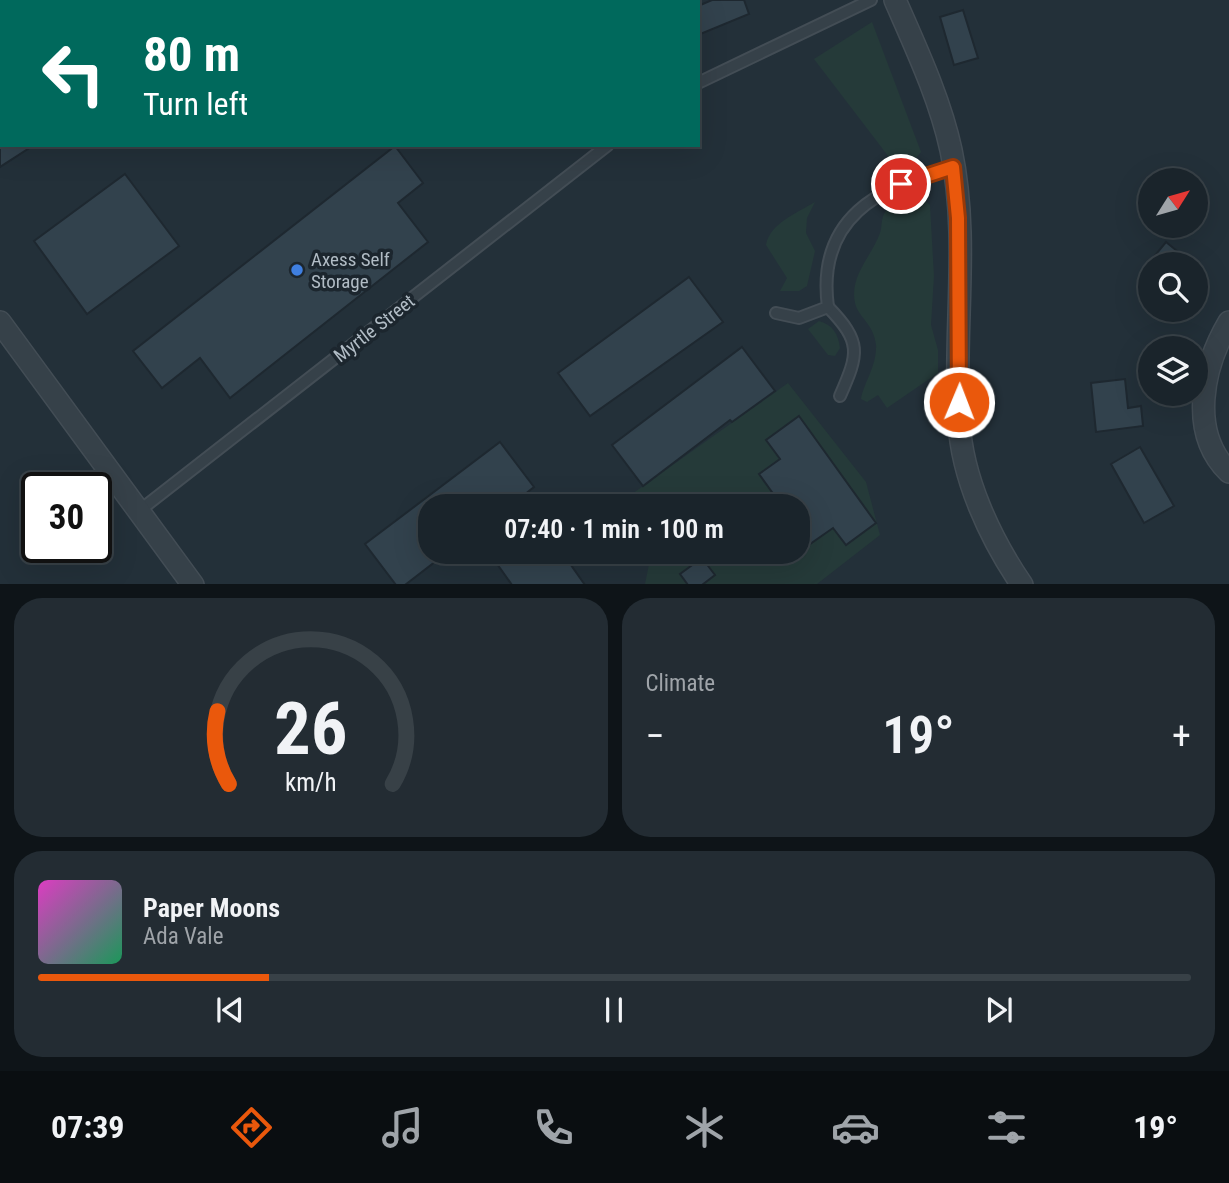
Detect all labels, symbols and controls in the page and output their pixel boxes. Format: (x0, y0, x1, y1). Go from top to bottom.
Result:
text: 80 m (143, 26, 240, 83)
icon: left (28, 28, 119, 119)
text: Turn left (143, 85, 248, 123)
pin (871, 154, 931, 214)
icon: arrive (882, 165, 920, 203)
north arrow (1138, 168, 1208, 238)
map controls (1138, 168, 1208, 406)
place label: Axess Self Storage (311, 248, 390, 293)
button: search (1138, 252, 1208, 322)
marker: Axess Self Storage (289, 262, 305, 278)
street label: Myrtle Street (329, 290, 419, 367)
button: layers (1138, 336, 1208, 406)
position arrow (922, 365, 996, 439)
speed limit sign: 30 (21, 472, 112, 563)
text: 07:40 · 1 min · 100 m (504, 514, 724, 544)
text: Climate (646, 670, 715, 697)
text: 26 (274, 686, 348, 772)
text: 19° (882, 705, 954, 766)
text: − (646, 714, 665, 758)
text: + (1172, 714, 1191, 758)
text: km/h (285, 767, 336, 796)
text: Paper Moons (143, 893, 280, 923)
text: Ada Vale (143, 923, 223, 950)
icon: previous (211, 991, 249, 1029)
icon: pause (595, 991, 633, 1029)
icon: next (980, 991, 1018, 1029)
icon: directions (227, 1103, 276, 1152)
icon: music (378, 1103, 427, 1152)
icon: phone (529, 1103, 578, 1152)
icon: climate (680, 1103, 729, 1152)
icon: car (831, 1103, 880, 1152)
icon: filters (982, 1103, 1031, 1152)
text: 07:39 (51, 1108, 124, 1146)
text: 19° (1133, 1108, 1178, 1146)

